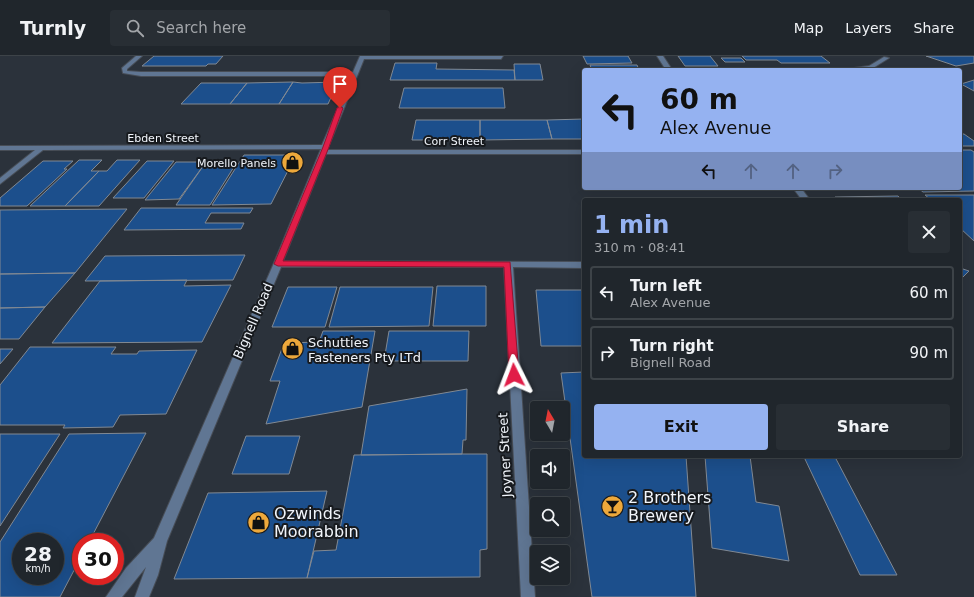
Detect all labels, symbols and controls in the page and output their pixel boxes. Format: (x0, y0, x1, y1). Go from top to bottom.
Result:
search box (110, 10, 390, 46)
text: Turnly (20, 17, 86, 39)
icon: search (124, 17, 146, 39)
text: Search here (156, 19, 246, 37)
text: Map (794, 20, 823, 36)
text: Layers (845, 20, 892, 36)
text: Share (914, 20, 954, 36)
pin (323, 67, 357, 108)
icon: arrive (329, 73, 351, 95)
text: 60 m (660, 83, 738, 116)
icon: left (594, 84, 646, 136)
text: Alex Avenue (660, 117, 771, 138)
street label: Ebden Street (127, 132, 199, 145)
street label: Corr Street (424, 135, 485, 148)
shop icon: Morello Panels (279, 150, 305, 176)
place label: Morello Panels (197, 157, 276, 170)
icon: left (698, 160, 720, 182)
icon: ahead (740, 160, 762, 182)
icon: ahead (782, 160, 804, 182)
icon: right (824, 160, 846, 182)
text: 1 min (594, 211, 669, 239)
button: close (908, 211, 950, 253)
text: 310 m · 08:41 (594, 240, 685, 255)
text: Turn left (630, 277, 702, 295)
street label: Bignell Road (230, 281, 276, 361)
icon: left (596, 282, 618, 304)
text: 60 m (910, 284, 948, 302)
text: Alex Avenue (630, 295, 710, 310)
place label: Schutties Fasteners Pty LTd (308, 335, 421, 365)
shop icon: Schutties Fasteners Pty LTd (279, 336, 305, 362)
text: Turn right (630, 337, 714, 355)
icon: right (596, 342, 618, 364)
text: 90 m (910, 344, 948, 362)
position arrow (493, 354, 535, 396)
text: Bignell Road (630, 355, 711, 370)
north arrow (530, 401, 570, 441)
map controls (530, 401, 570, 585)
button: Exit (594, 404, 768, 450)
button: Share (776, 404, 950, 450)
street label: Joyner Street (495, 412, 515, 499)
button: sound (530, 449, 570, 489)
place label: 2 Brothers Brewery (628, 488, 711, 525)
bar icon: 2 Brothers Brewery (600, 493, 626, 519)
button: search (530, 497, 570, 537)
place label: Ozwinds Moorabbin (274, 504, 359, 541)
shop icon: Ozwinds Moorabbin (246, 509, 272, 535)
speed limit sign: 30 (72, 533, 124, 585)
text: 28 (24, 542, 52, 566)
button: layers (530, 545, 570, 585)
text: km/h (25, 563, 51, 574)

